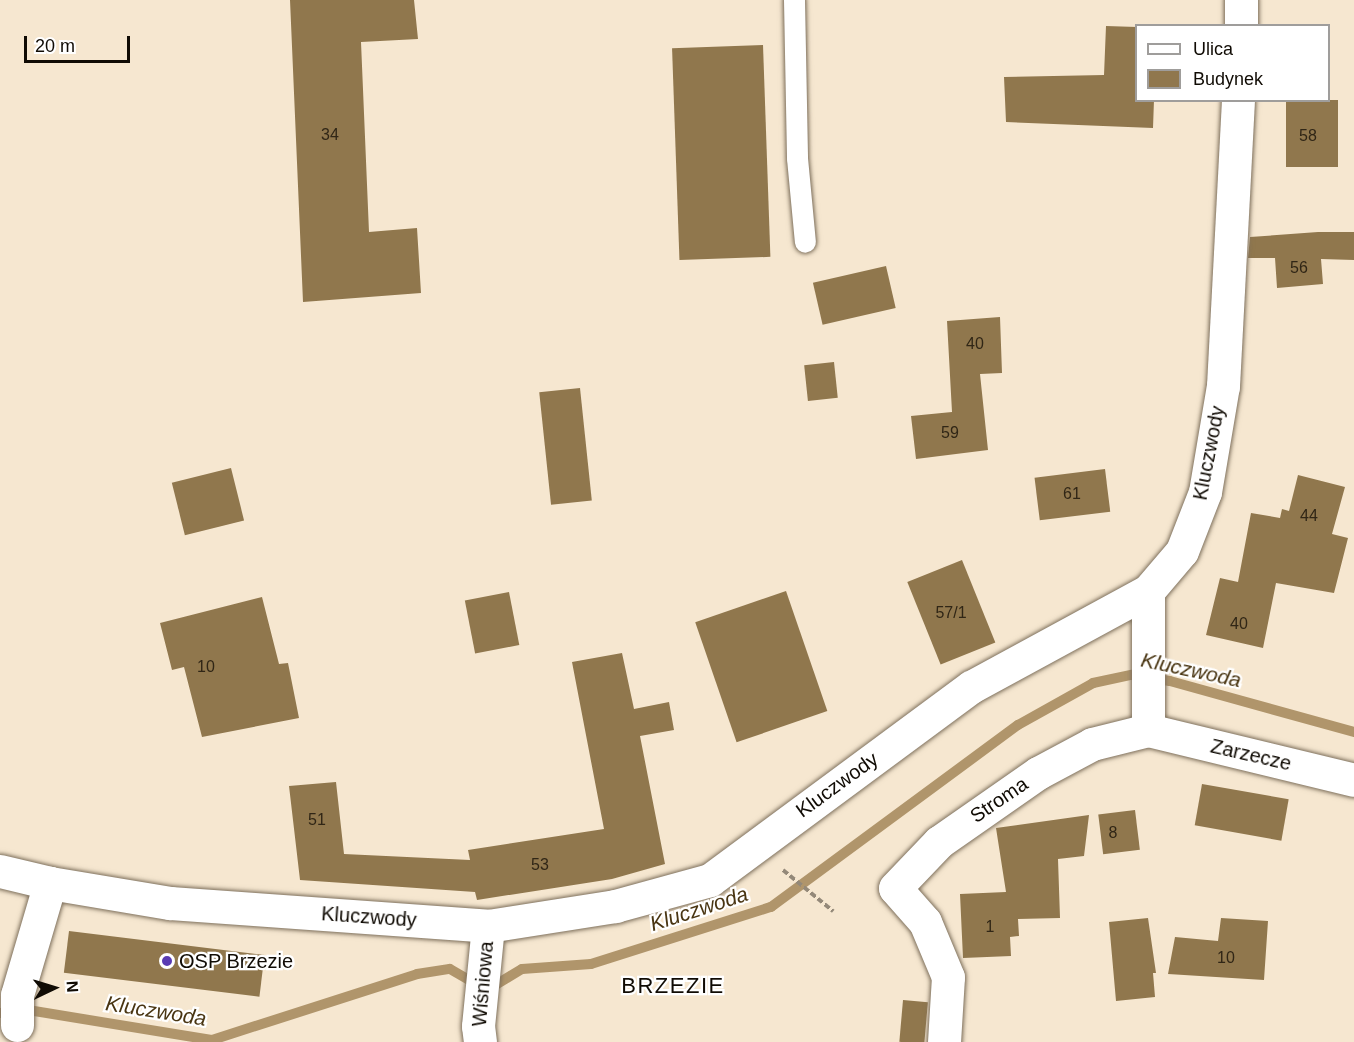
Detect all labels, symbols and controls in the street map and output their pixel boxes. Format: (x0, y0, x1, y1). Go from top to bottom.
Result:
scale bar (27, 24, 134, 62)
legend (1135, 24, 1330, 102)
text: 20 m (35, 36, 75, 56)
text: Ulica (1193, 39, 1233, 59)
text: Budynek (1193, 69, 1263, 89)
house number: 34 (321, 125, 339, 145)
house number: 58 (1299, 126, 1317, 146)
house number: 56 (1290, 258, 1308, 278)
house number: 40 (966, 334, 984, 354)
street label: Kluczwody (1188, 404, 1230, 502)
house number: 59 (941, 423, 959, 443)
house number: 61 (1063, 484, 1081, 504)
house number: 44 (1300, 506, 1318, 526)
house number: 57/1 (935, 603, 967, 623)
house number: 40 (1230, 614, 1248, 634)
water label: Kluczwoda (1139, 647, 1243, 693)
house number: 10 (197, 657, 215, 677)
street label: Zarzecze (1208, 734, 1294, 776)
street label: Kluczwody (791, 747, 883, 823)
street label: Stroma (966, 772, 1032, 828)
house number: 51 (308, 810, 326, 830)
house number: 8 (1109, 823, 1117, 843)
house number: 53 (531, 855, 549, 875)
water label: Kluczwoda (647, 881, 751, 937)
street label: Kluczwody (320, 902, 418, 932)
house number: 1 (986, 917, 994, 937)
street label: Wiśniowa (467, 940, 499, 1028)
house number: 10 (1217, 948, 1235, 968)
place label: OSP Brzezie (179, 949, 293, 973)
marker: OSP Brzezie (160, 954, 174, 968)
north arrow (24, 958, 84, 1018)
district label: BRZEZIE (621, 973, 725, 999)
text: N (64, 980, 81, 993)
water label: Kluczwoda (104, 991, 208, 1031)

